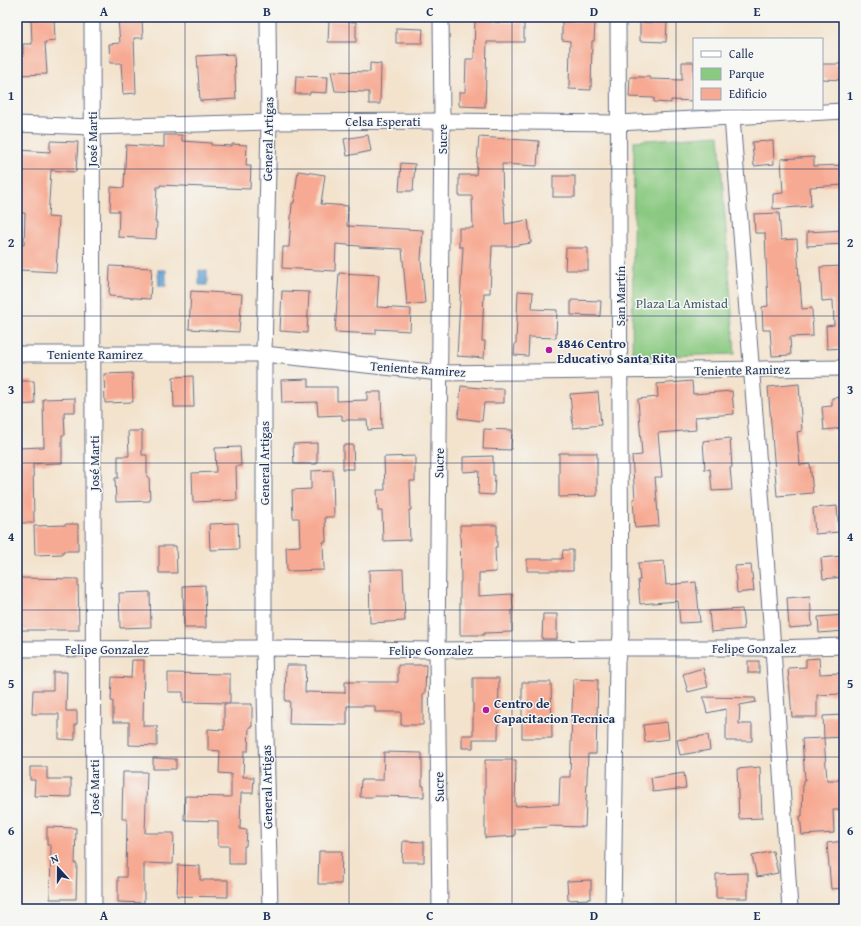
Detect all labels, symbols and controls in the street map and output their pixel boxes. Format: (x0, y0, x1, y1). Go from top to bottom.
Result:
text: A (100, 2, 109, 21)
text: B (263, 2, 271, 21)
text: C (426, 2, 434, 21)
text: D (590, 2, 598, 21)
text: E (754, 2, 761, 21)
legend (693, 38, 823, 110)
text: Calle (729, 45, 754, 62)
text: Parque (729, 65, 765, 82)
text: Edificio (729, 85, 767, 102)
text: 1 (8, 86, 14, 105)
text: 1 (847, 86, 853, 105)
street label: General Artigas (258, 97, 278, 181)
street label: José Marti (83, 111, 102, 169)
street label: Celsa Esperati (345, 112, 421, 131)
street label: Sucre (433, 124, 452, 154)
text: 2 (8, 233, 15, 252)
text: 2 (847, 233, 854, 252)
street label: San Martín (611, 265, 630, 326)
park label: Plaza La Amistad (636, 294, 728, 313)
place label: 4846 Centro Educativo Santa Rita (557, 334, 676, 368)
street label: Teniente Ramirez (47, 345, 143, 364)
marker: 4846 Centro Educativo Santa Rita (544, 345, 554, 355)
street label: Teniente Ramirez (370, 356, 467, 382)
street label: Teniente Ramirez (694, 360, 790, 380)
text: 3 (8, 380, 14, 399)
text: 3 (847, 380, 853, 399)
street label: General Artigas (255, 421, 274, 505)
street label: José Marti (85, 435, 104, 493)
street label: Sucre (429, 448, 449, 478)
text: 4 (8, 527, 15, 546)
text: 4 (847, 527, 854, 546)
street label: Felipe Gonzalez (712, 639, 796, 658)
street label: Felipe Gonzalez (65, 640, 149, 659)
street label: Felipe Gonzalez (389, 641, 473, 660)
text: 5 (8, 674, 15, 693)
text: 5 (847, 674, 854, 693)
place label: Centro de Capacitacion Tecnica (494, 694, 615, 728)
marker: Centro de Capacitacion Tecnica (481, 705, 491, 715)
street label: General Artigas (257, 745, 277, 829)
street label: José Marti (85, 759, 104, 817)
street label: Sucre (429, 772, 449, 802)
text: 6 (8, 821, 15, 840)
text: 6 (847, 821, 854, 840)
north arrow (38, 848, 78, 888)
text: N (48, 850, 61, 867)
text: A (100, 906, 109, 925)
text: B (263, 906, 271, 925)
text: C (426, 906, 434, 925)
text: D (590, 906, 598, 925)
text: E (754, 906, 761, 925)

